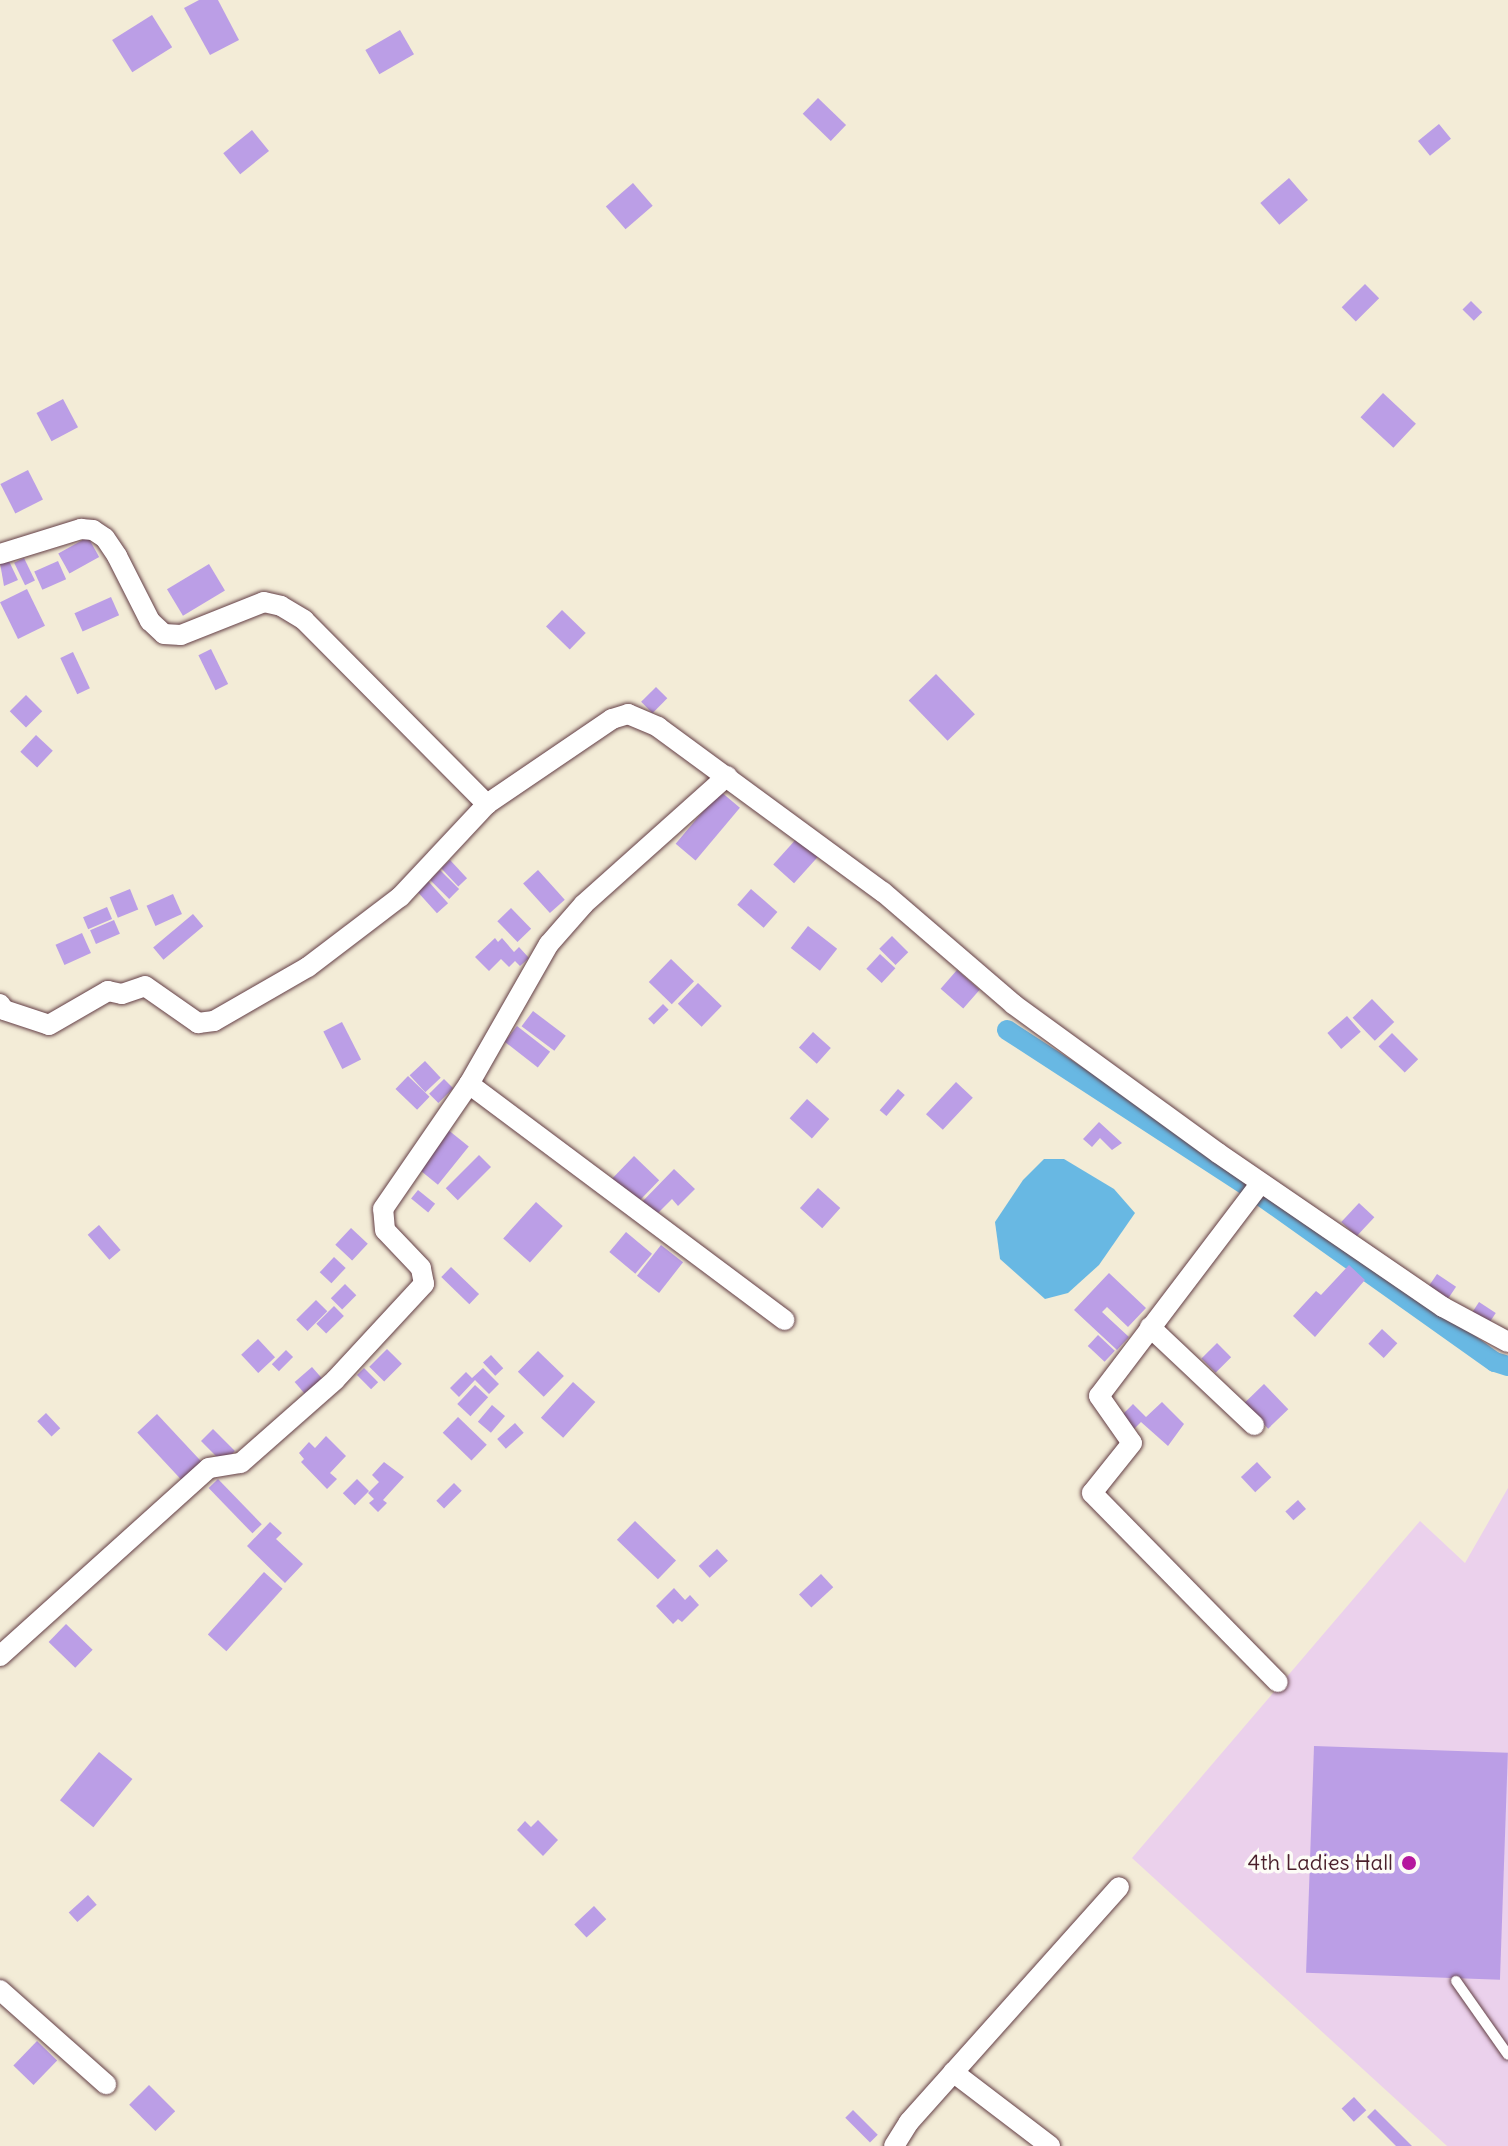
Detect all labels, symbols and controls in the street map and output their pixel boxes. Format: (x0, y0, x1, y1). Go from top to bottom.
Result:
place label: 4th Ladies Hall (1247, 1850, 1393, 1876)
marker: 4th Ladies Hall (1400, 1854, 1418, 1872)

